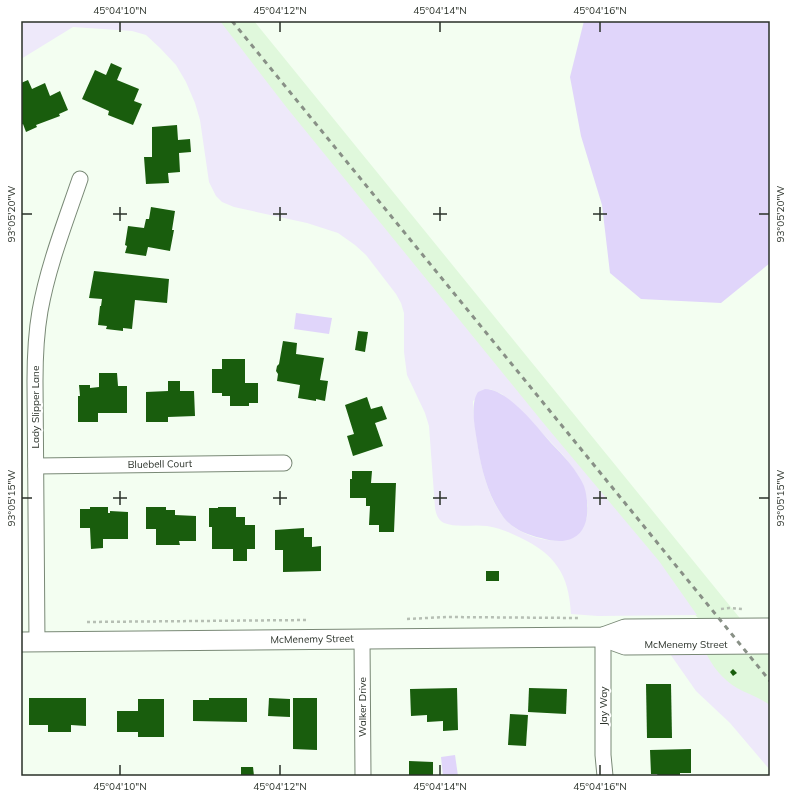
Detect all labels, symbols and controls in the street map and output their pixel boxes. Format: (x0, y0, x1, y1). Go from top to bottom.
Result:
text: 45°04'10"N (93, 4, 147, 17)
text: 45°04'12"N (253, 4, 307, 17)
text: 45°04'14"N (413, 4, 467, 17)
text: 45°04'16"N (573, 4, 627, 17)
text: 93°05'20"W (5, 186, 18, 242)
text: 93°05'20"W (774, 186, 787, 242)
street label: Lady Slipper Lane (29, 366, 42, 448)
street label: Bluebell Court (128, 457, 193, 471)
text: 93°05'15"W (5, 470, 18, 526)
text: 93°05'15"W (774, 470, 787, 526)
street label: McMenemy Street (270, 632, 354, 646)
street label: McMenemy Street (644, 638, 728, 651)
street label: Walker Drive (356, 677, 369, 737)
street label: Jay Way (597, 686, 610, 725)
text: 45°04'10"N (93, 780, 147, 793)
text: 45°04'12"N (253, 780, 307, 793)
text: 45°04'14"N (413, 780, 467, 793)
text: 45°04'16"N (573, 780, 627, 793)

